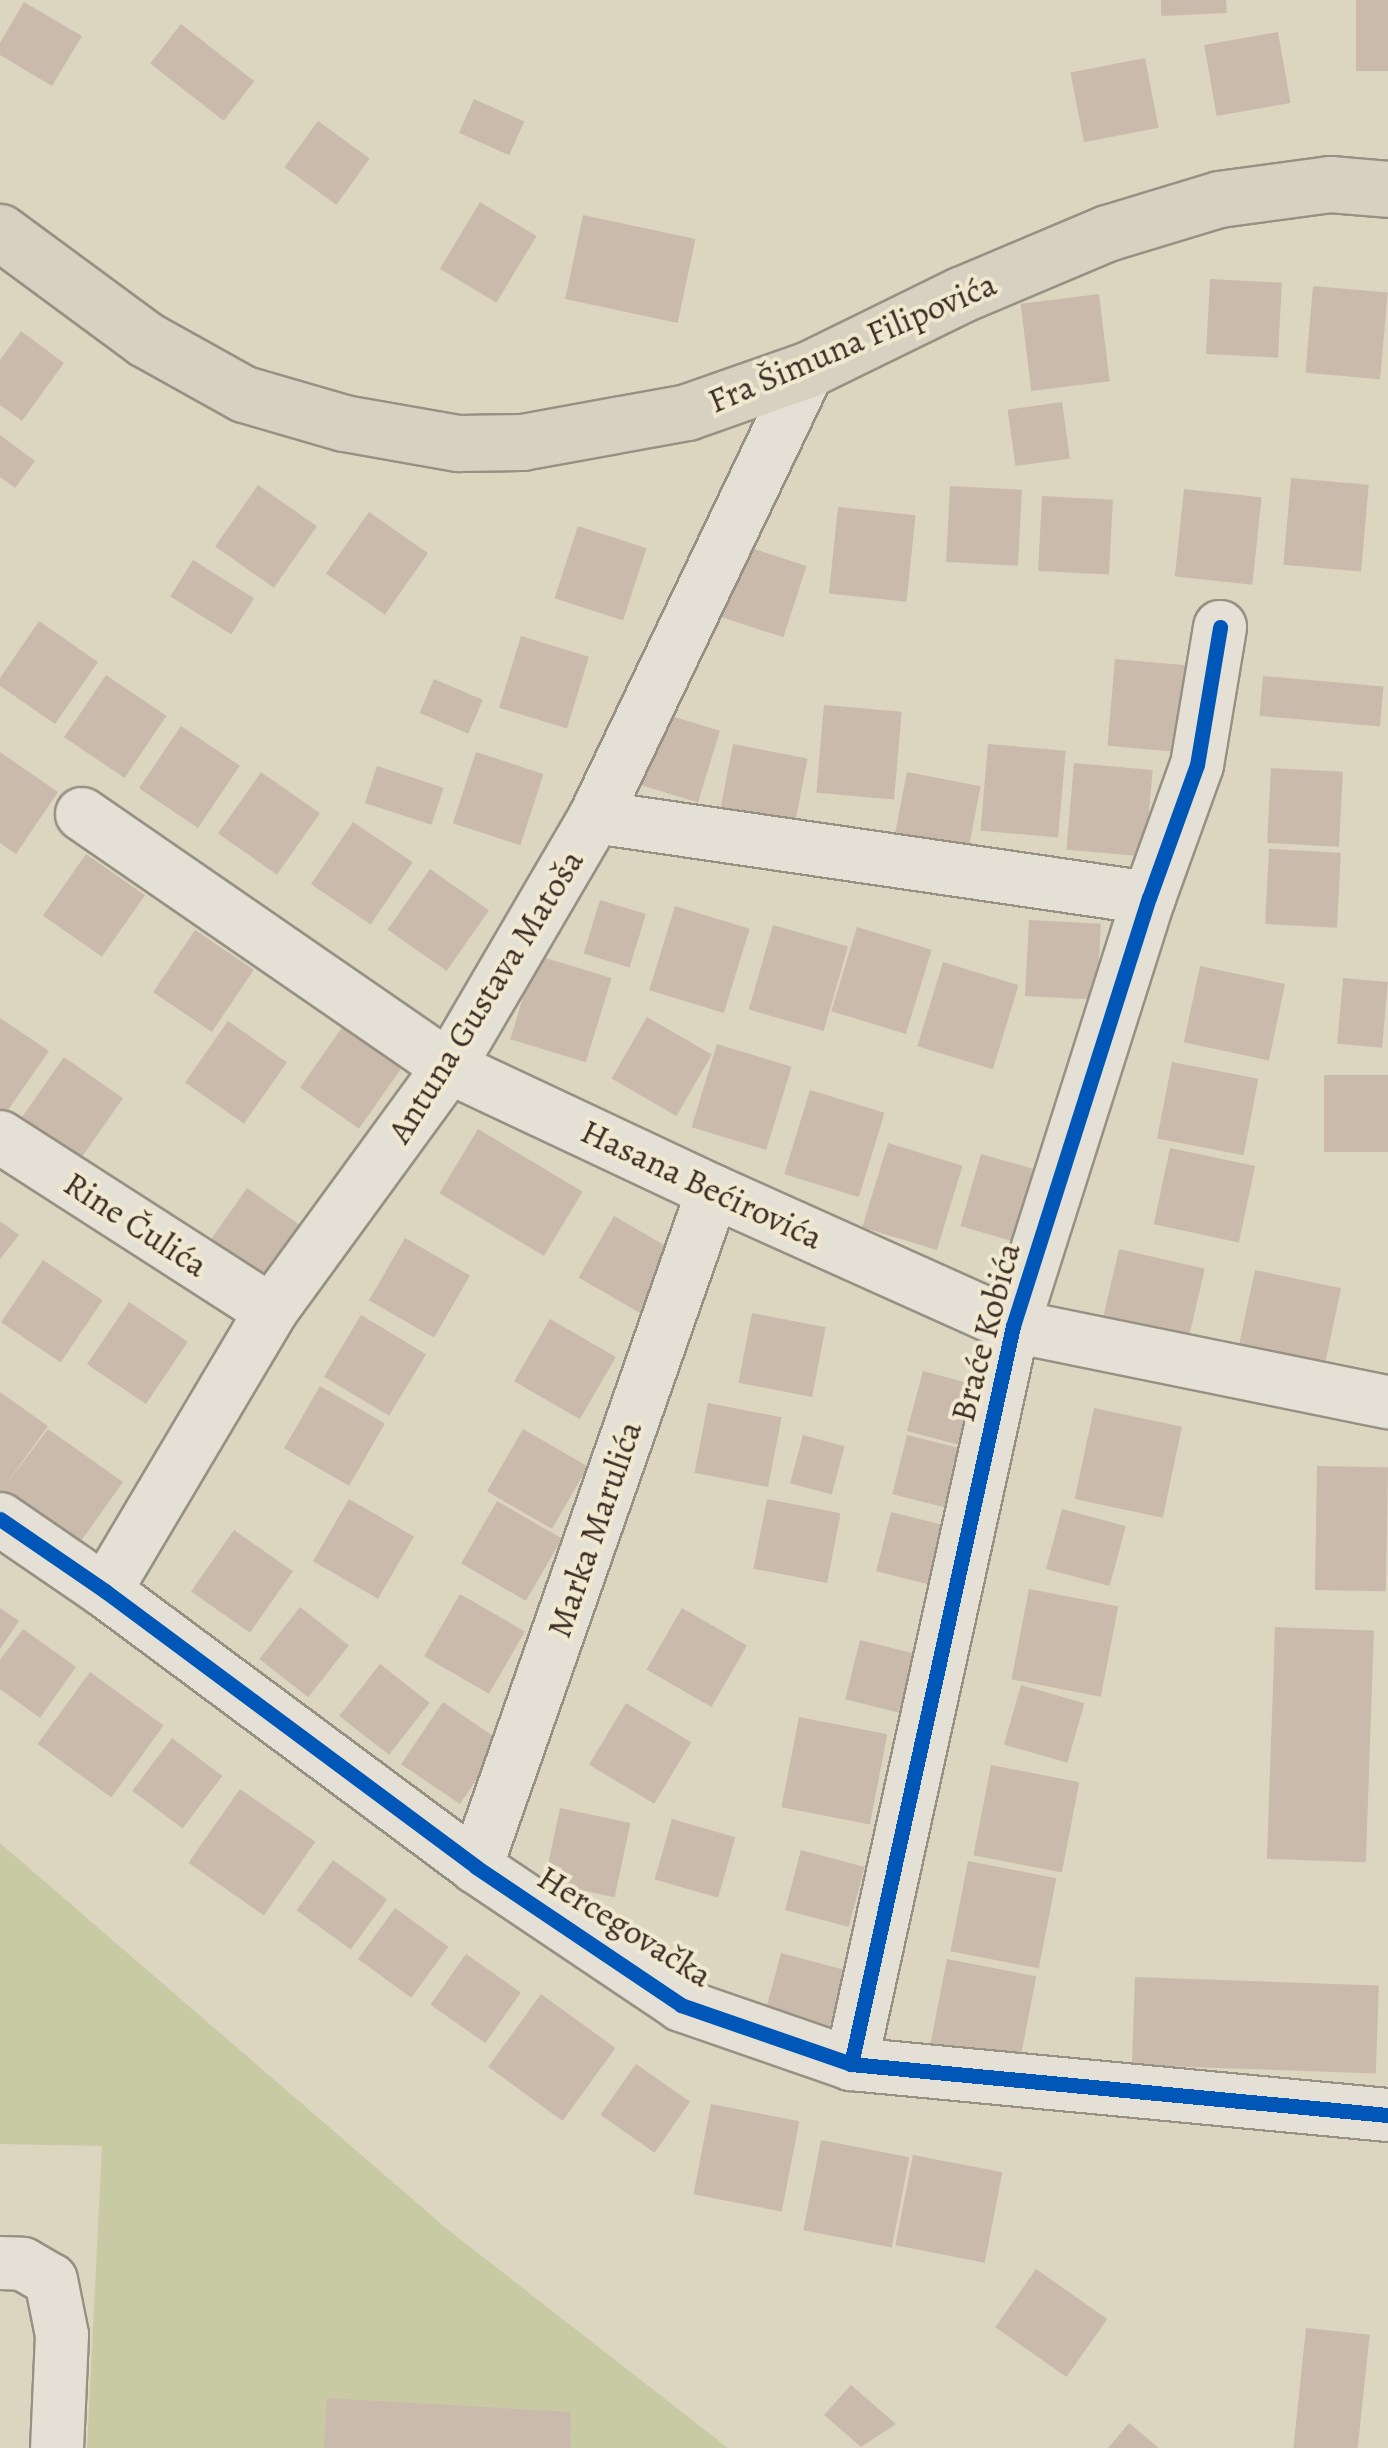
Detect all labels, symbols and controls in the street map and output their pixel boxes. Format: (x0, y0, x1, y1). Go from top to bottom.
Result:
street label: Fra Šimuna Filipovića (702, 262, 1002, 422)
street label: Antuna Gustava Matoša (378, 842, 592, 1150)
street label: Hasana Bećirovića (574, 1110, 830, 1258)
street label: Rine Čulića (56, 1162, 216, 1286)
street label: Braće Kobića (941, 1238, 1029, 1426)
street label: Marka Marulića (537, 1415, 651, 1643)
street label: Hercegovačka (530, 1856, 720, 1996)

